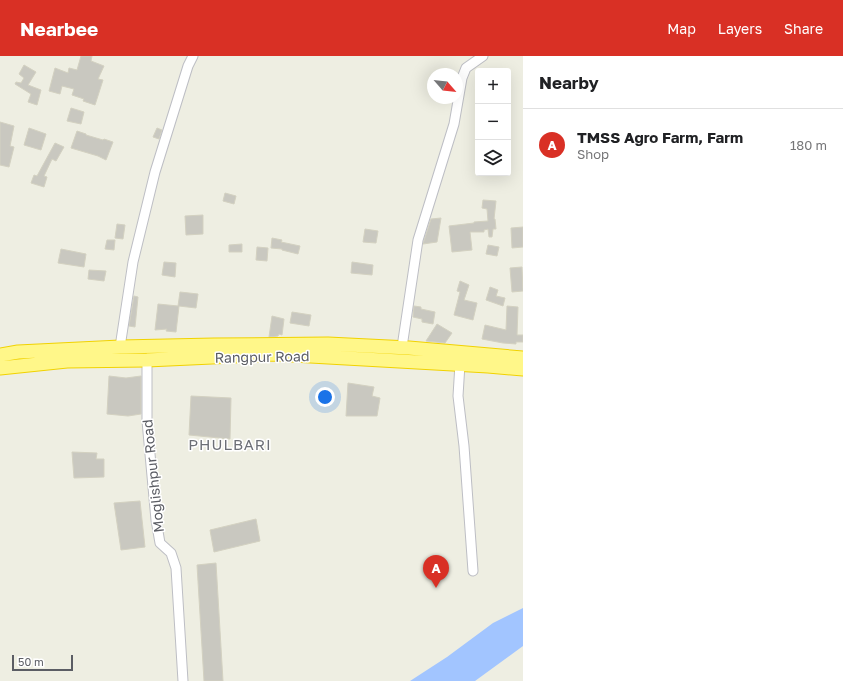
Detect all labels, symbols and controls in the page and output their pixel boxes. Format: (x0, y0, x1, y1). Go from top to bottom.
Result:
text: Nearbee (20, 17, 98, 40)
text: Map (667, 20, 696, 37)
text: Layers (718, 20, 762, 37)
text: Share (784, 20, 823, 37)
north arrow (427, 68, 463, 104)
map controls (475, 68, 511, 176)
button: + (475, 68, 511, 104)
text: Nearby (539, 72, 599, 93)
button: − (475, 104, 511, 140)
text: TMSS Agro Farm, Farm (577, 128, 743, 146)
text: A (547, 137, 557, 153)
text: 180 m (790, 137, 827, 153)
button: layers (475, 140, 511, 176)
text: Shop (577, 146, 609, 162)
street label: Rangpur Road (214, 347, 310, 366)
your location (315, 387, 335, 407)
street label: Moglishpur Road (138, 419, 167, 533)
district label: PHULBARI (188, 435, 272, 453)
pin: A (423, 555, 449, 588)
scale bar (12, 653, 73, 672)
text: 50 m (18, 655, 44, 668)

